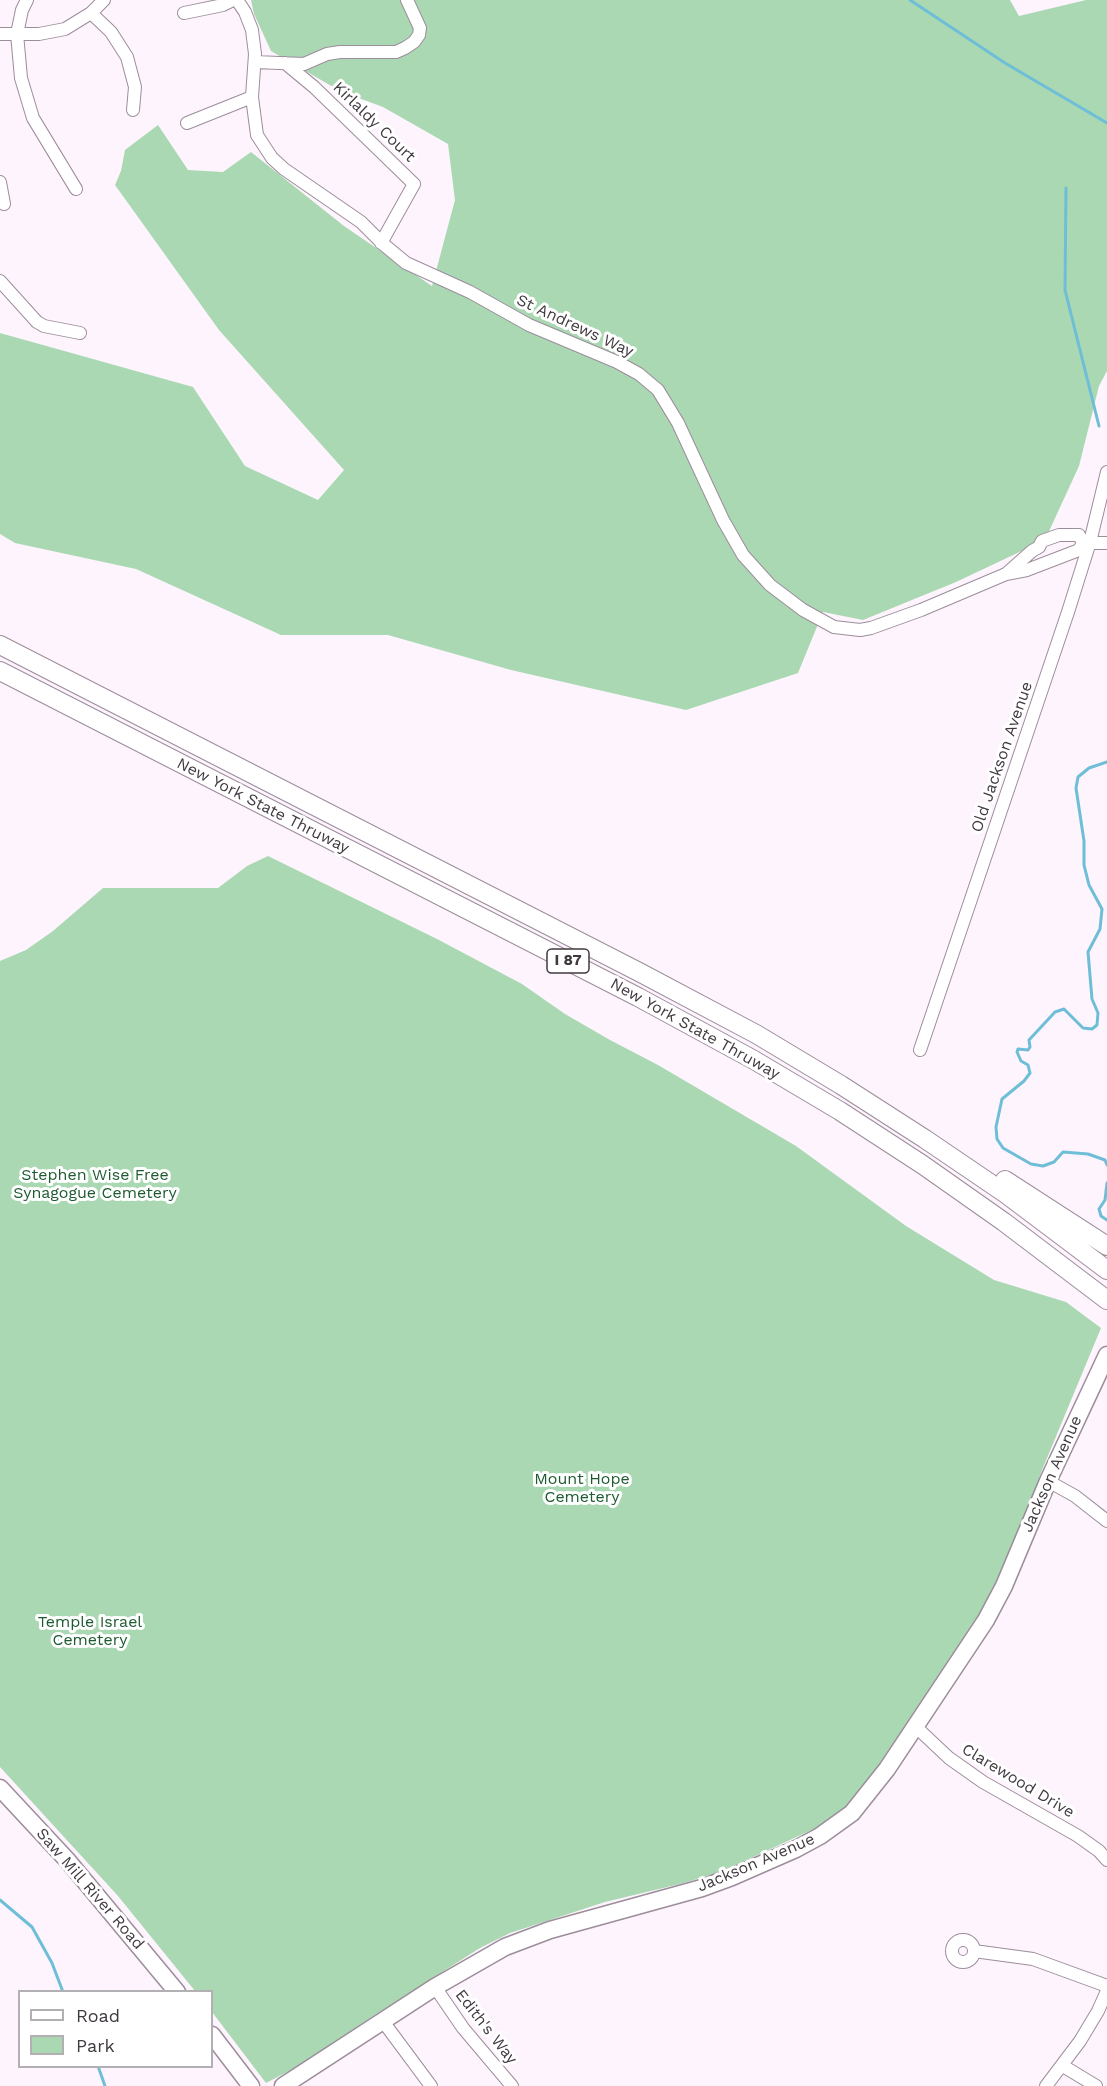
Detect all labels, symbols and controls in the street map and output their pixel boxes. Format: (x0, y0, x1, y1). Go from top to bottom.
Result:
street label: Kirlaldy Court (329, 78, 419, 166)
street label: St Andrews Way (513, 290, 637, 362)
street label: Old Jackson Avenue (967, 679, 1037, 835)
street label: New York State Thruway (174, 754, 352, 858)
road number: I 87 (547, 949, 589, 973)
street label: New York State Thruway (607, 974, 783, 1084)
park label: Stephen Wise Free Synagogue Cemetery (13, 1165, 177, 1203)
street label: Jackson Avenue (1018, 1413, 1086, 1535)
park label: Mount Hope Cemetery (534, 1469, 630, 1507)
park label: Temple Israel Cemetery (38, 1612, 142, 1650)
street label: Clarewood Drive (958, 1740, 1078, 1822)
street label: Saw Mill River Road (32, 1824, 148, 1954)
street label: Jackson Avenue (694, 1830, 818, 1896)
street label: Edith's Way (451, 1986, 521, 2068)
legend (18, 1990, 213, 2068)
text: Road (76, 2005, 120, 2026)
text: Park (76, 2035, 115, 2056)

